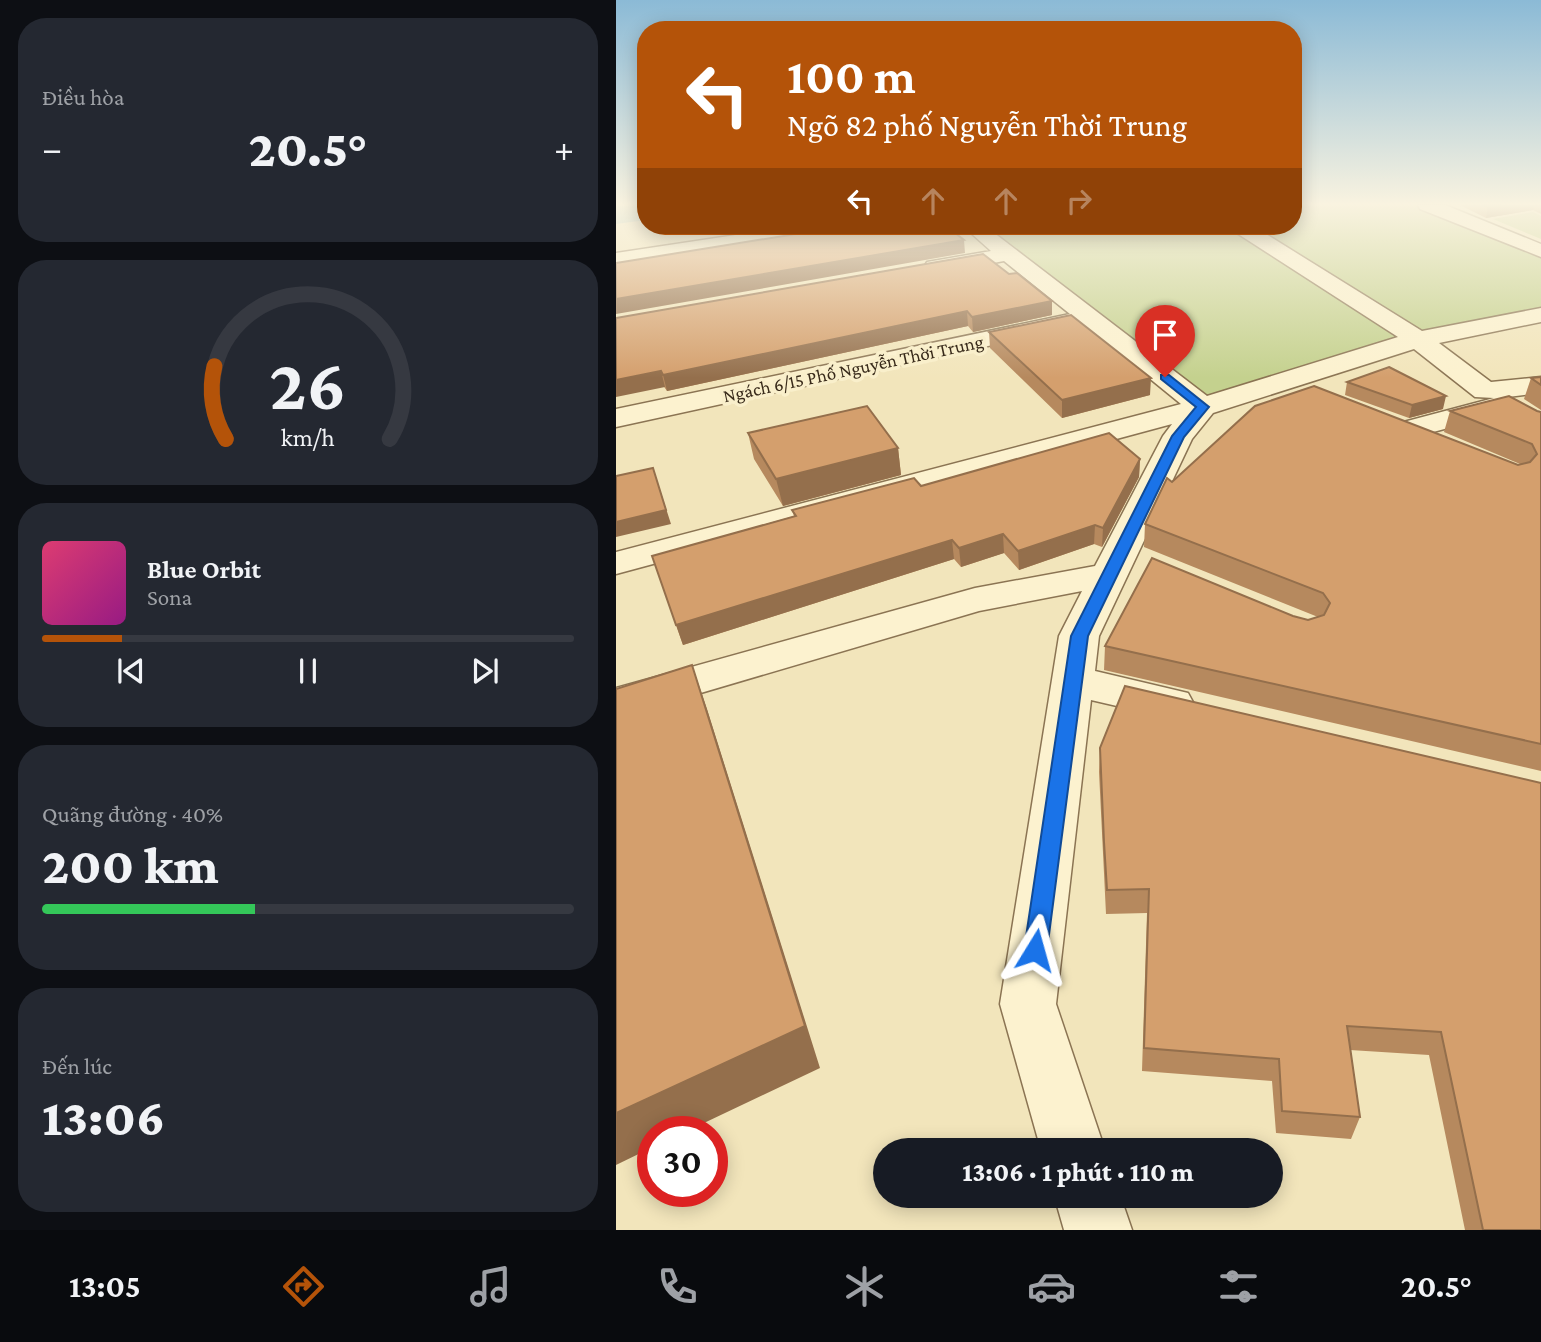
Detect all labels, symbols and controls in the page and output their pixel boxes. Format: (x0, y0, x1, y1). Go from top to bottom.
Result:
icon: left (672, 49, 763, 140)
text: 100 m (787, 49, 916, 104)
text: Điều hòa (42, 84, 124, 110)
text: Ngõ 82 phố Nguyễn Thời Trung (787, 107, 1187, 143)
text: 20.5° (248, 119, 368, 177)
text: − (42, 127, 62, 169)
text: + (554, 127, 574, 169)
icon: left (841, 182, 879, 220)
icon: ahead (914, 182, 952, 220)
icon: ahead (987, 182, 1025, 220)
icon: right (1060, 182, 1098, 220)
pin (1135, 305, 1195, 377)
icon: arrive (1146, 316, 1184, 354)
street label: Ngách 6/15 Phố Nguyễn Thời Trung (721, 331, 985, 406)
text: 26 (270, 344, 346, 425)
text: km/h (281, 423, 335, 450)
text: Blue Orbit (147, 555, 261, 584)
text: Sona (147, 584, 192, 610)
icon: previous (112, 652, 150, 690)
icon: pause (289, 652, 327, 690)
icon: next (466, 652, 504, 690)
text: Quãng đường · 40% (42, 801, 223, 827)
text: 200 km (42, 836, 219, 894)
position arrow (998, 913, 1072, 987)
text: Đến lúc (42, 1053, 112, 1079)
text: 13:06 (42, 1088, 165, 1146)
speed limit sign: 30 (637, 1116, 728, 1207)
text: 13:06 · 1 phút · 110 m (962, 1158, 1194, 1187)
icon: directions (279, 1262, 328, 1311)
icon: music (466, 1262, 515, 1311)
icon: phone (653, 1262, 702, 1311)
icon: climate (840, 1262, 889, 1311)
icon: car (1027, 1262, 1076, 1311)
icon: filters (1214, 1262, 1263, 1311)
text: 13:05 (69, 1268, 141, 1304)
text: 20.5° (1401, 1268, 1472, 1304)

